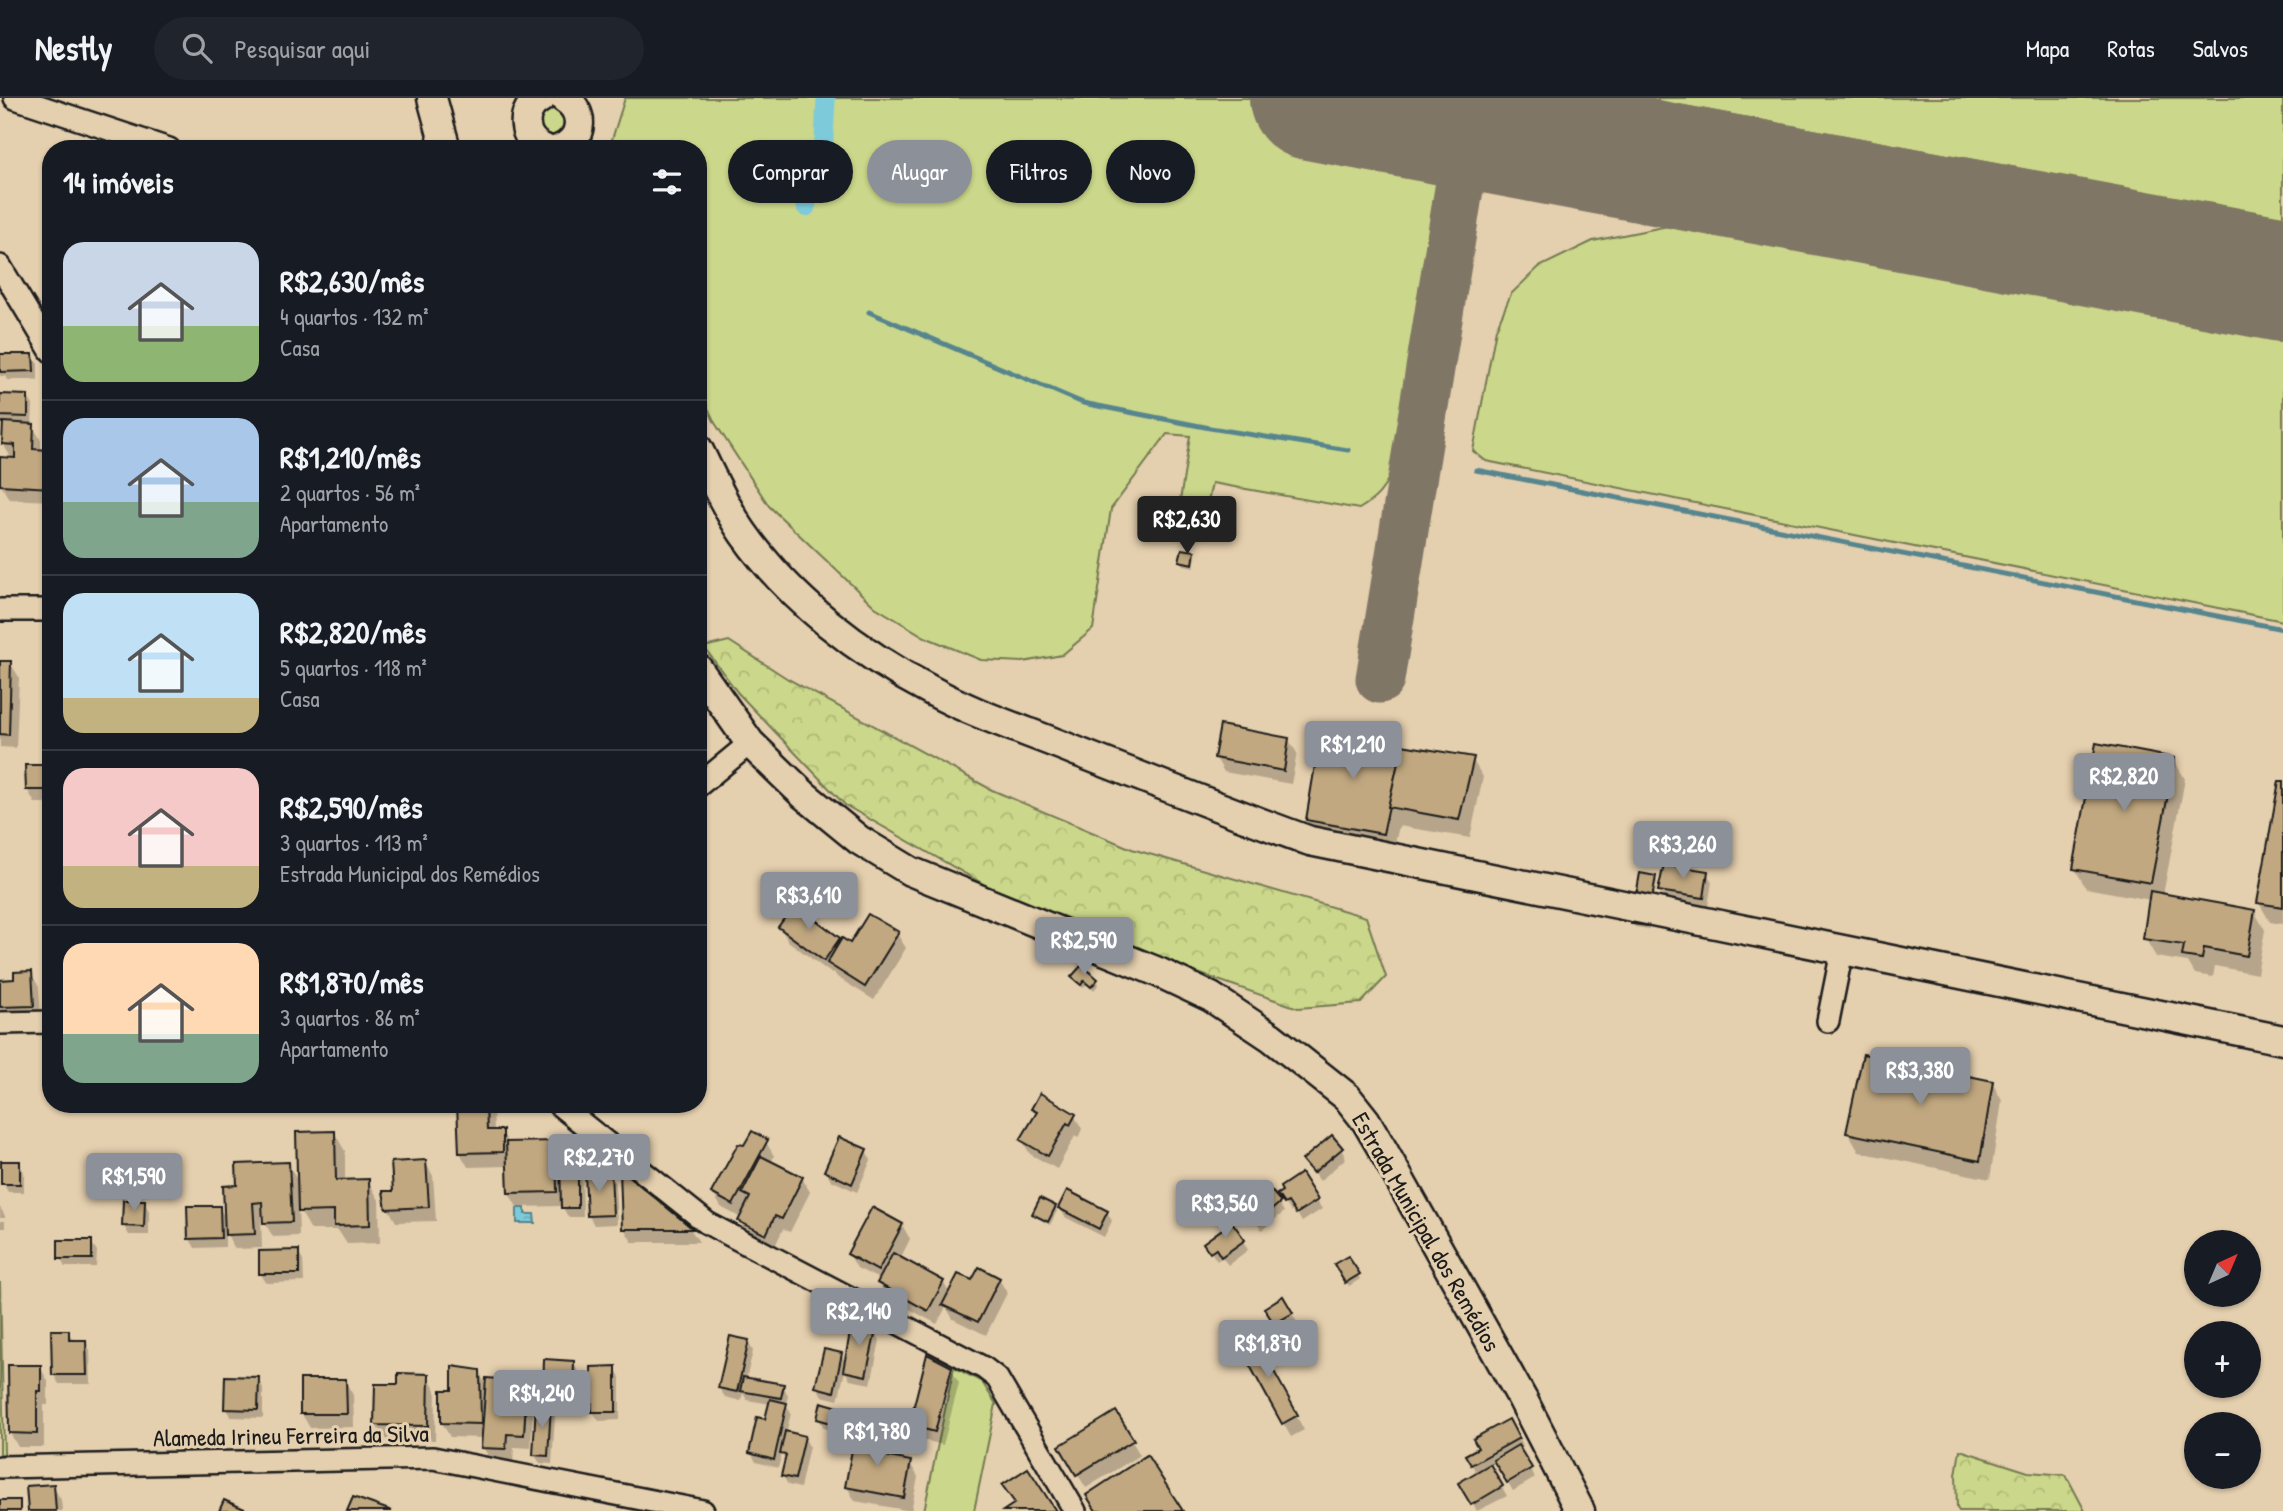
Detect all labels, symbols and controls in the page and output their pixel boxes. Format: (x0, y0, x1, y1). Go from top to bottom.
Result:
search box (154, 17, 644, 80)
text: Nestly (35, 26, 112, 70)
icon: search (178, 29, 216, 67)
text: Pesquisar aqui (234, 31, 370, 66)
text: Mapa (2026, 32, 2069, 64)
text: Rotas (2107, 32, 2155, 64)
text: Salvos (2193, 32, 2248, 64)
chip: Comprar (728, 140, 853, 203)
chip: Alugar (867, 140, 972, 203)
chip: Filtros (986, 140, 1092, 203)
chip: Novo (1106, 140, 1195, 203)
text: 14 imóveis (63, 162, 173, 202)
icon: filters (648, 163, 686, 201)
text: R$2,630/mês (280, 261, 424, 301)
icon: home (119, 270, 203, 354)
text: 4 quartos · 132 m² (280, 301, 429, 332)
text: Casa (280, 332, 320, 363)
text: R$1,210/mês (280, 437, 421, 477)
icon: home (119, 446, 203, 530)
text: 2 quartos · 56 m² (280, 477, 420, 508)
pin: R$2,630 (1122, 496, 1252, 556)
text: R$2,630 (1153, 503, 1221, 534)
text: Apartamento (280, 508, 388, 539)
text: R$2,820/mês (280, 612, 426, 652)
icon: home (119, 621, 203, 705)
text: 5 quartos · 118 m² (280, 652, 427, 683)
text: Casa (280, 683, 320, 714)
pin: R$1,210 (1288, 722, 1418, 781)
text: R$1,210 (1321, 728, 1385, 759)
pin: R$2,820 (2059, 754, 2189, 813)
text: R$2,820 (2090, 760, 2158, 791)
text: R$2,590/mês (280, 787, 423, 827)
icon: home (119, 796, 203, 880)
pin: R$3,260 (1618, 822, 1748, 881)
text: 3 quartos · 113 m² (280, 827, 428, 858)
text: R$3,260 (1649, 828, 1717, 859)
text: Estrada Municipal dos Remédios (280, 858, 540, 889)
pin: R$3,610 (744, 872, 874, 932)
text: R$3,610 (777, 879, 841, 910)
pin: R$2,590 (1019, 918, 1149, 977)
text: R$2,590 (1051, 924, 1117, 955)
text: R$1,870/mês (280, 962, 424, 1002)
icon: home (119, 971, 203, 1055)
text: 3 quartos · 86 m² (280, 1002, 420, 1033)
text: Apartamento (280, 1033, 388, 1064)
pin: R$3,380 (1855, 1048, 1985, 1107)
text: R$3,380 (1886, 1054, 1954, 1085)
street label: Estrada Municipal dos Remédios (1345, 1106, 1509, 1357)
pin: R$2,270 (534, 1134, 664, 1194)
text: R$2,270 (564, 1141, 634, 1172)
pin: R$1,590 (69, 1154, 199, 1213)
text: R$1,590 (102, 1160, 166, 1191)
pin: R$3,560 (1160, 1180, 1290, 1240)
text: R$3,560 (1192, 1187, 1258, 1218)
north arrow (2184, 1230, 2261, 1307)
map controls (2184, 1230, 2261, 1489)
pin: R$2,140 (794, 1288, 924, 1348)
text: R$2,140 (827, 1295, 891, 1326)
pin: R$1,870 (1203, 1320, 1333, 1380)
button: + (2184, 1321, 2261, 1398)
text: R$1,870 (1235, 1327, 1301, 1358)
pin: R$4,240 (477, 1370, 607, 1430)
text: R$4,240 (509, 1377, 575, 1408)
pin: R$1,780 (812, 1408, 942, 1468)
button: − (2184, 1412, 2261, 1489)
text: R$1,780 (844, 1415, 910, 1446)
street label: Alameda Irineu Ferreira da Silva (153, 1417, 429, 1453)

